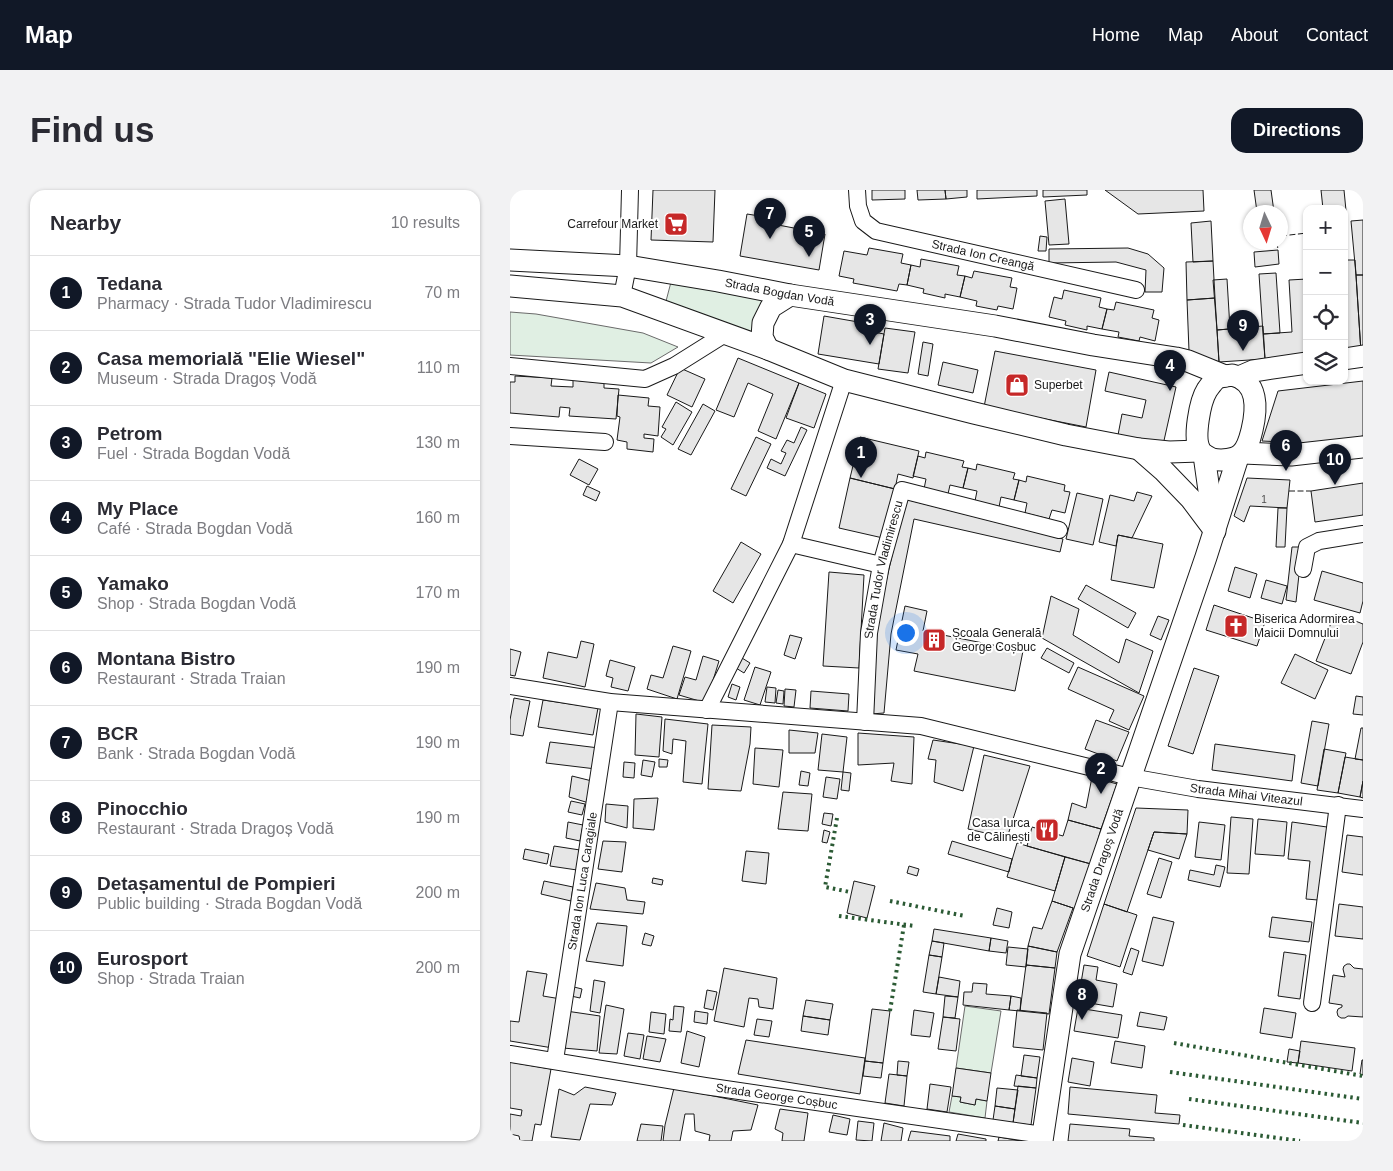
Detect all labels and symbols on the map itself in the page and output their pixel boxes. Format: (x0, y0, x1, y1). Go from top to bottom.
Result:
pin: 7 (754, 198, 786, 239)
north arrow (1243, 205, 1288, 250)
supermarket icon: Carrefour Market (663, 211, 689, 237)
pin: 5 (793, 216, 825, 257)
place label: Carrefour Market (567, 217, 659, 231)
street label: Strada Ion Creangă (930, 237, 1036, 274)
street label: Strada Bogdan Vodă (724, 275, 836, 309)
pin: 3 (854, 304, 886, 345)
pin: 9 (1227, 310, 1259, 351)
pin: 4 (1154, 350, 1186, 391)
shop icon: Superbet (1004, 372, 1030, 398)
place label: Superbet (1034, 378, 1083, 392)
pin: 6 (1270, 430, 1302, 471)
pin: 1 (845, 437, 877, 478)
pin: 10 (1319, 444, 1351, 485)
house number: 1 (1261, 494, 1267, 505)
street label: Strada Tudor Vladimirescu (862, 499, 906, 639)
place label: Biserica Adormirea Maicii Domnului (1254, 612, 1355, 640)
church icon: Biserica Adormirea Maicii Domnului (1223, 613, 1249, 639)
your location (893, 620, 919, 646)
place label: Școala Generală George Coșbuc (952, 626, 1042, 654)
building icon: Școala Generală George Coșbuc (921, 627, 947, 653)
pin: 2 (1085, 753, 1117, 794)
street label: Strada Mihai Viteazul (1189, 781, 1303, 809)
street label: Strada Dragoș Vodă (1078, 807, 1126, 914)
street label: Strada Ion Luca Caragiale (565, 811, 600, 951)
place label: Casa Iurca de Călinești (967, 816, 1030, 844)
restaurant icon: Casa Iurca de Călinești (1034, 817, 1060, 843)
pin: 8 (1066, 979, 1098, 1020)
street label: Strada George Coșbuc (715, 1081, 838, 1112)

